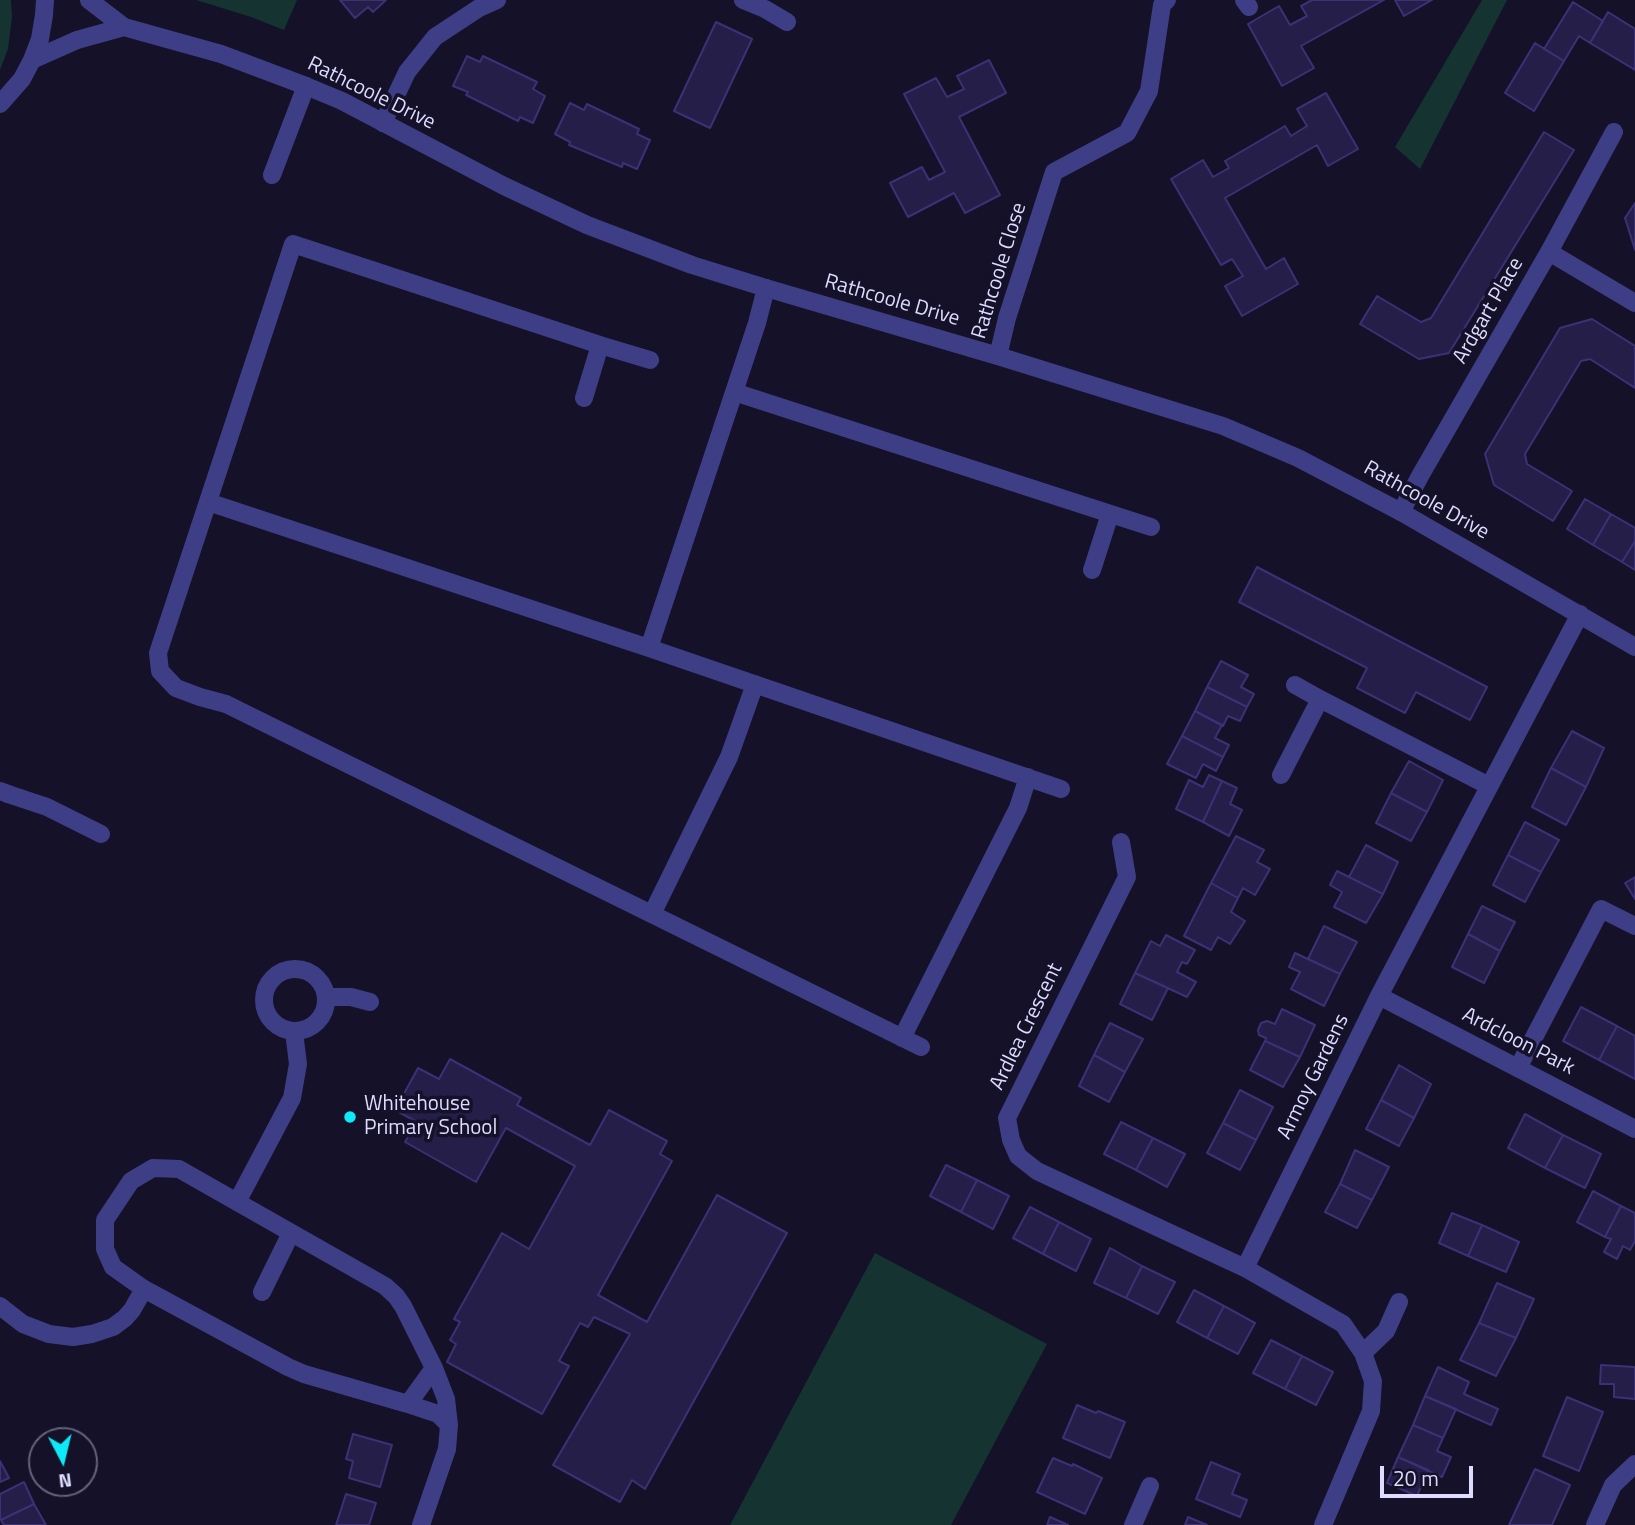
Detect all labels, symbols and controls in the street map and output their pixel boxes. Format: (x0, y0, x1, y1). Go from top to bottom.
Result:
street label: Rathcoole Drive (303, 52, 439, 136)
street label: Rathcoole Close (967, 200, 1033, 342)
street label: Ardgart Place (1448, 253, 1530, 369)
street label: Rathcoole Drive (822, 270, 962, 332)
street label: Rathcoole Drive (1359, 456, 1493, 546)
street label: Ardlea Crescent (985, 959, 1069, 1095)
street label: Ardcloon Park (1458, 1003, 1578, 1081)
street label: Armoy Gardens (1273, 1010, 1355, 1144)
place label: Whitehouse Primary School (364, 1092, 497, 1142)
marker: Whitehouse Primary School (342, 1109, 358, 1125)
north arrow (28, 1427, 98, 1497)
scale bar (1383, 1452, 1476, 1496)
text: 20 m (1393, 1462, 1439, 1494)
text: N (57, 1466, 74, 1497)

